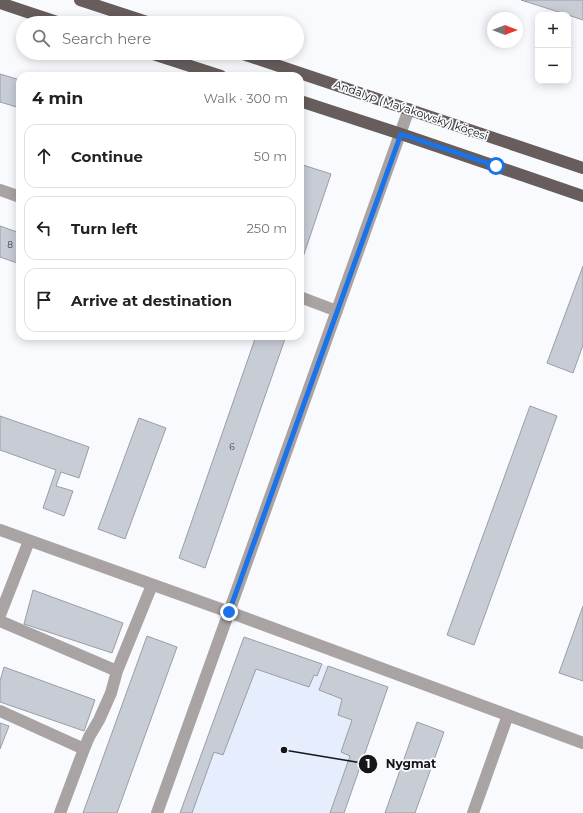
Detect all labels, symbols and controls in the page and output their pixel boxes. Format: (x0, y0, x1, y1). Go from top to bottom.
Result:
north arrow (487, 12, 523, 48)
map controls (535, 12, 571, 84)
button: + (535, 12, 571, 48)
search box (16, 16, 304, 60)
icon: search (30, 27, 52, 49)
text: Search here (62, 29, 151, 48)
button: − (535, 48, 571, 84)
street label: Andalyp (Maýakowsky) köçesi (332, 77, 490, 143)
text: 4 min (32, 88, 83, 108)
text: Walk · 300 m (203, 90, 288, 106)
icon: ahead (33, 145, 55, 167)
text: Continue (71, 147, 143, 166)
text: 50 m (254, 148, 287, 164)
route start (487, 157, 505, 175)
icon: left (33, 217, 55, 239)
text: Turn left (71, 219, 138, 238)
text: 250 m (246, 220, 287, 236)
house number: 8 (7, 239, 13, 250)
icon: arrive (33, 289, 55, 311)
text: Arrive at destination (71, 291, 232, 310)
house number: 6 (229, 441, 235, 452)
route end (220, 603, 238, 621)
callout: Nygmat (358, 752, 445, 776)
text: 1 (366, 756, 370, 771)
text: Nygmat (386, 756, 437, 771)

